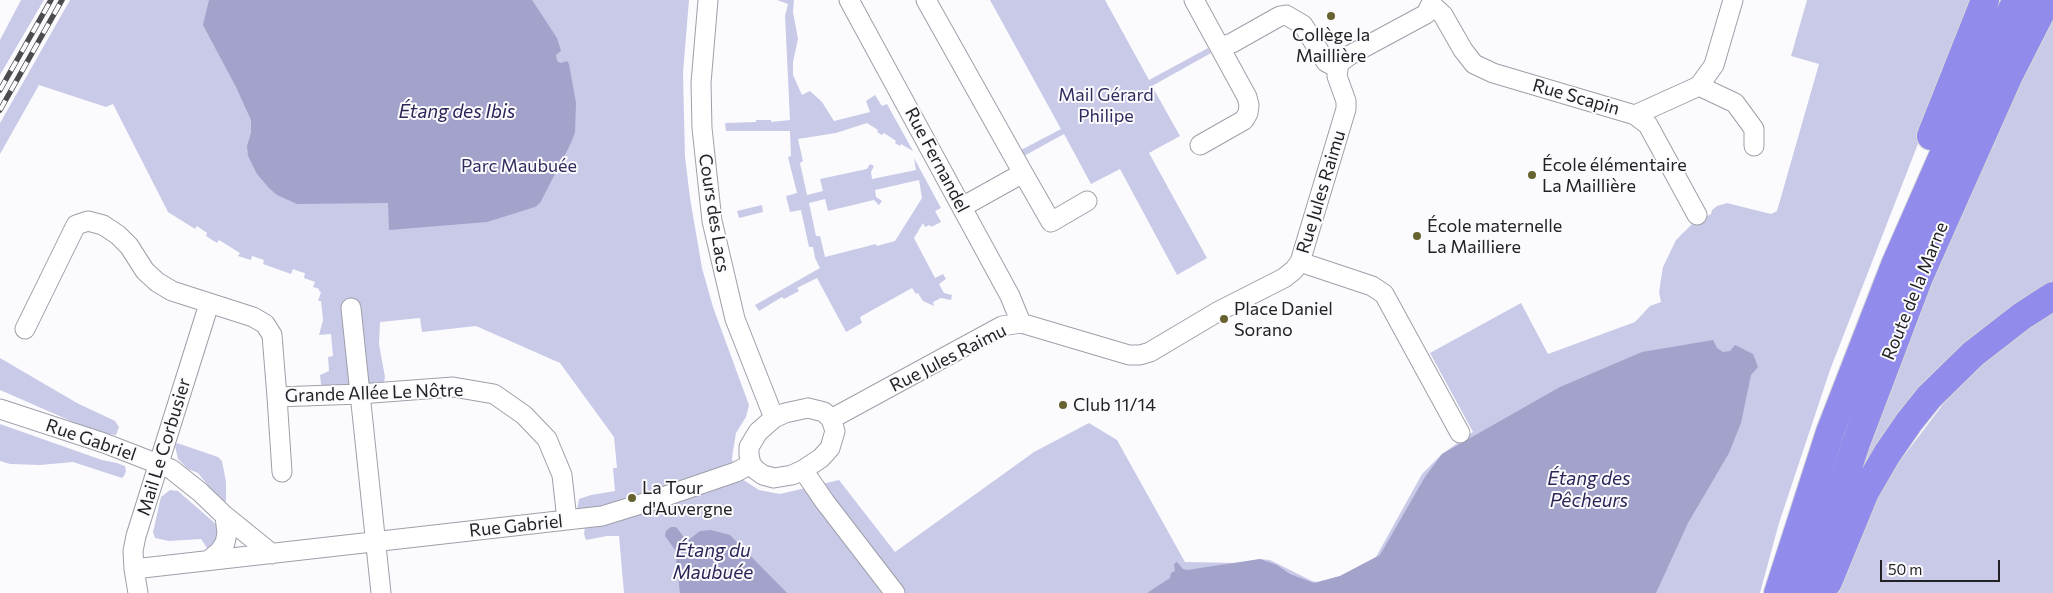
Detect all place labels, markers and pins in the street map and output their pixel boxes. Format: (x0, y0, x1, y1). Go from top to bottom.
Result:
marker: Collège la Maillière (1325, 10, 1337, 22)
place label: Collège la Maillière (1292, 24, 1370, 66)
place label: École élémentaire La Maillière (1542, 154, 1687, 196)
marker: École élémentaire La Maillière (1526, 169, 1538, 181)
place label: École maternelle La Mailliere (1427, 215, 1562, 258)
marker: École maternelle La Mailliere (1411, 230, 1423, 242)
place label: Place Daniel Sorano (1234, 298, 1333, 340)
marker: Place Daniel Sorano (1218, 313, 1230, 325)
place label: Club 11/14 (1073, 394, 1156, 416)
marker: Club 11/14 (1057, 399, 1069, 411)
place label: La Tour d'Auvergne (642, 477, 732, 520)
marker: La Tour d'Auvergne (626, 492, 638, 504)

